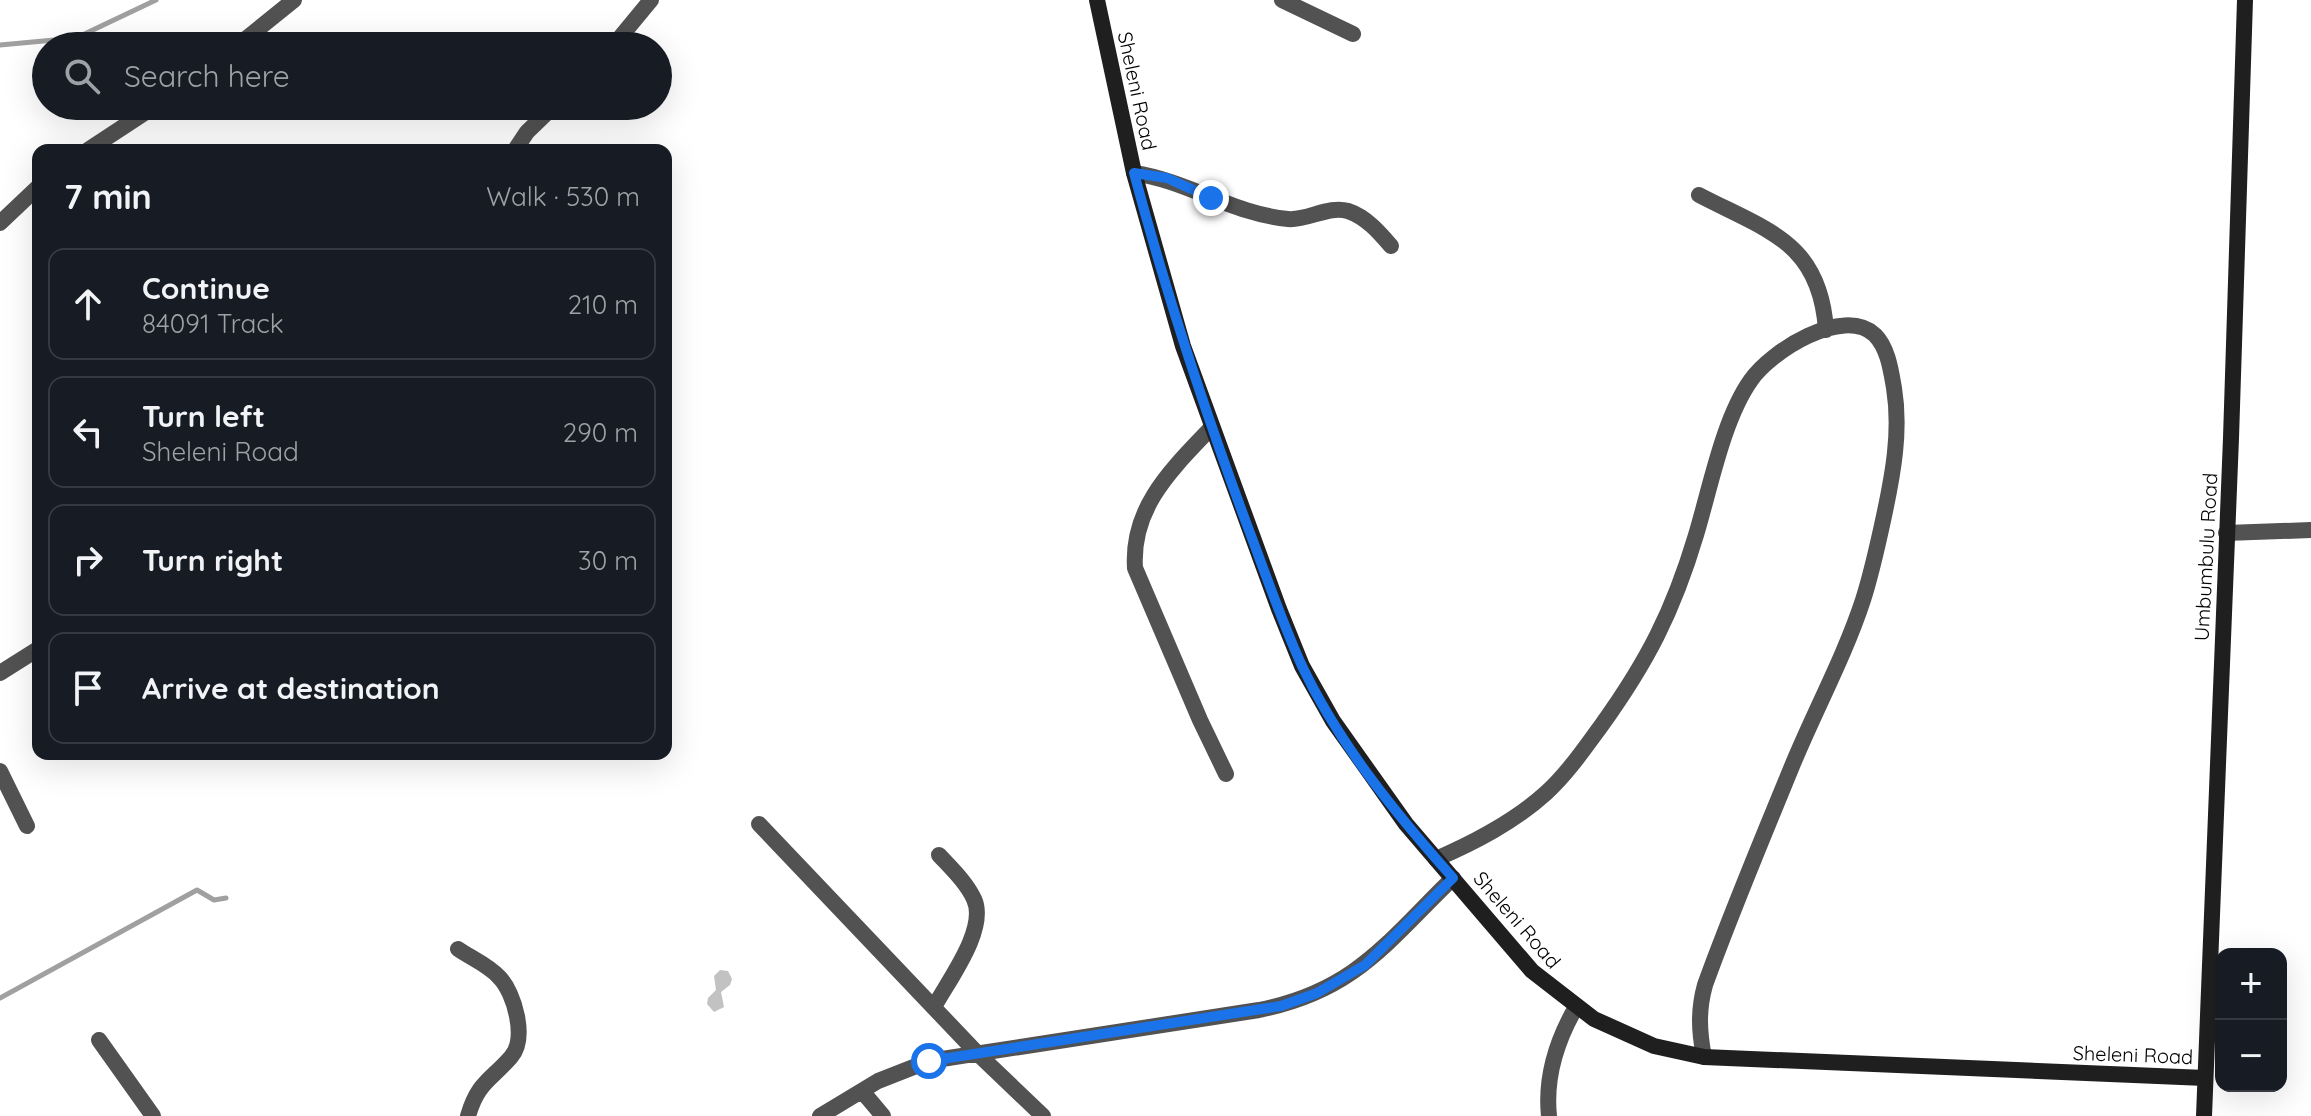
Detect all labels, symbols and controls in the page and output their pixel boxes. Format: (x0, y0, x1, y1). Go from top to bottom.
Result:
street label: Sheleni Road (1113, 29, 1162, 152)
search box (32, 32, 672, 120)
icon: search (60, 54, 104, 98)
text: Search here (124, 57, 290, 95)
text: 7 min (64, 175, 152, 218)
text: Walk · 530 m (486, 180, 640, 213)
route end (1193, 180, 1229, 216)
text: Continue (142, 269, 270, 307)
icon: ahead (66, 282, 110, 326)
text: 210 m (568, 288, 638, 321)
text: 84091 Track (142, 307, 284, 340)
text: Turn left (142, 397, 265, 435)
icon: left (66, 410, 110, 454)
text: 290 m (563, 416, 638, 449)
text: Sheleni Road (142, 435, 299, 468)
street label: Umbumbulu Road (2189, 472, 2222, 642)
icon: right (66, 538, 110, 582)
text: Turn right (142, 541, 283, 579)
text: 30 m (578, 544, 638, 577)
icon: arrive (66, 666, 110, 710)
text: Arrive at destination (142, 669, 440, 707)
street label: Sheleni Road (1468, 866, 1566, 973)
map controls (2215, 948, 2287, 1092)
button: + (2215, 948, 2287, 1020)
button: − (2215, 1020, 2287, 1092)
street label: Sheleni Road (2072, 1040, 2194, 1069)
route start (911, 1043, 947, 1079)

